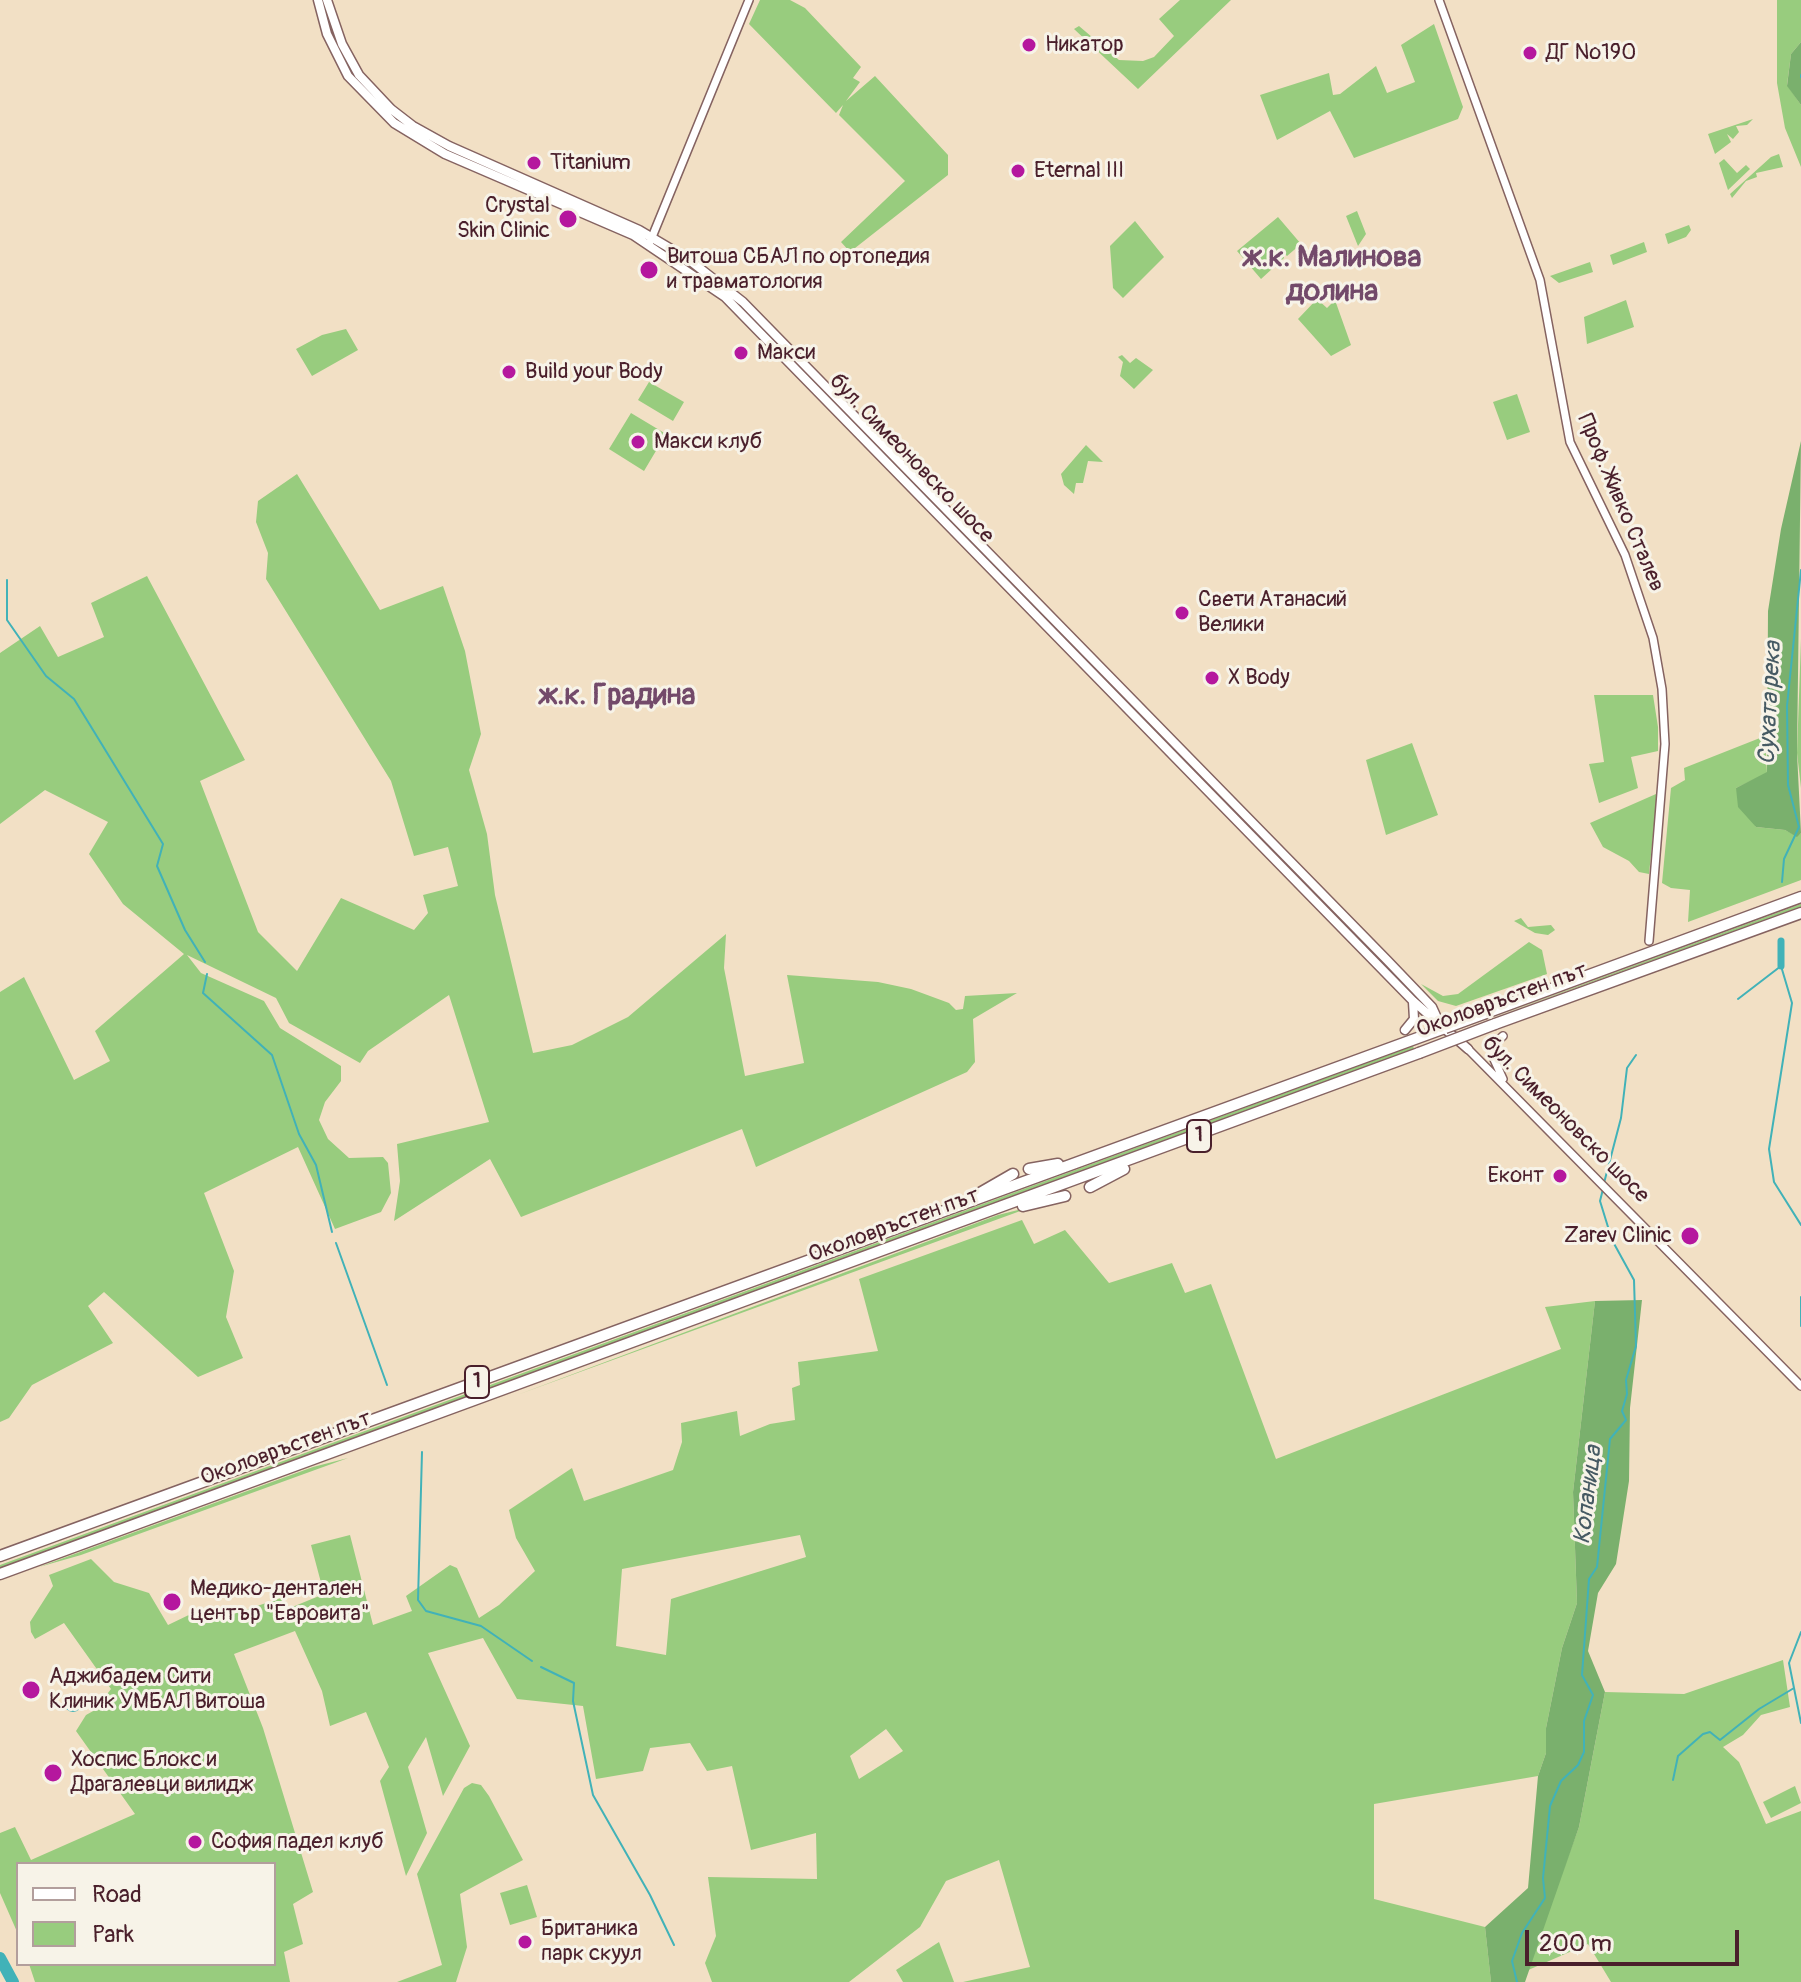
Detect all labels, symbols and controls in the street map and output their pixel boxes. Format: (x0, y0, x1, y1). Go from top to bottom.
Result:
place label: Никатор (1045, 32, 1124, 58)
marker: Никатор (1020, 36, 1038, 54)
place label: ДГ №190 (1546, 40, 1636, 66)
marker: ДГ №190 (1521, 44, 1539, 62)
place label: Titanium (550, 150, 631, 176)
marker: Titanium (525, 154, 543, 172)
place label: Eternal III (1034, 158, 1124, 184)
marker: Eternal III (1009, 162, 1027, 180)
place label: Crystal Skin Clinic (457, 193, 550, 244)
marker: Crystal Skin Clinic (557, 208, 579, 230)
district label: ж.к. Малинова долина (1243, 240, 1421, 310)
place label: Витоша СБАЛ по ортопедия и травматология (667, 244, 930, 296)
marker: Витоша СБАЛ по ортопедия и травматология (638, 259, 660, 281)
place label: Макси (757, 340, 815, 366)
marker: Макси (732, 344, 750, 362)
place label: Build your Body (525, 359, 663, 385)
marker: Build your Body (500, 363, 518, 381)
street label: бул. Симеоновско шосе (823, 369, 999, 549)
street label: Проф. Живко Сталев (1571, 410, 1669, 596)
place label: Макси клуб (654, 429, 762, 455)
marker: Макси клуб (629, 433, 647, 451)
place label: Свети Атанасий Велики (1198, 587, 1347, 638)
marker: Свети Атанасий Велики (1173, 604, 1191, 622)
water label: Сухата река (1753, 641, 1789, 765)
place label: X Body (1228, 665, 1290, 691)
marker: X Body (1203, 669, 1221, 687)
district label: ж.к. Градина (538, 678, 696, 714)
street label: Околовръстен път (1413, 958, 1591, 1044)
street label: бул. Симеоновско шосе (1476, 1031, 1654, 1209)
road number: 1 (1187, 1120, 1211, 1152)
place label: Еконт (1487, 1163, 1544, 1189)
marker: Еконт (1551, 1167, 1569, 1185)
street label: Околовръстен път (805, 1183, 983, 1269)
place label: Zarev Clinic (1564, 1223, 1672, 1249)
marker: Zarev Clinic (1679, 1225, 1701, 1247)
road number: 1 (465, 1366, 489, 1398)
street label: Околовръстен път (197, 1406, 375, 1492)
water label: Копаница (1569, 1444, 1609, 1546)
place label: Медико-дентален център "Евровита" (190, 1576, 370, 1628)
marker: Медико-дентален център "Евровита" (161, 1591, 183, 1613)
place label: Аджибадем Сити Клиник УМБАЛ Витоша (49, 1664, 265, 1716)
marker: Аджибадем Сити Клиник УМБАЛ Витоша (20, 1679, 42, 1701)
place label: Хоспис Блокс и Драгалевци вилидж (71, 1747, 253, 1798)
marker: Хоспис Блокс и Драгалевци вилидж (42, 1762, 64, 1784)
place label: София падел клуб (211, 1829, 384, 1855)
marker: София падел клуб (186, 1833, 204, 1851)
legend (16, 1862, 276, 1966)
text: Road (92, 1880, 142, 1909)
scale bar (1529, 1914, 1743, 1964)
place label: Британика парк скуул (541, 1916, 642, 1968)
text: Park (92, 1920, 134, 1949)
text: 200 m (1539, 1929, 1612, 1958)
marker: Британика парк скуул (516, 1933, 534, 1951)

